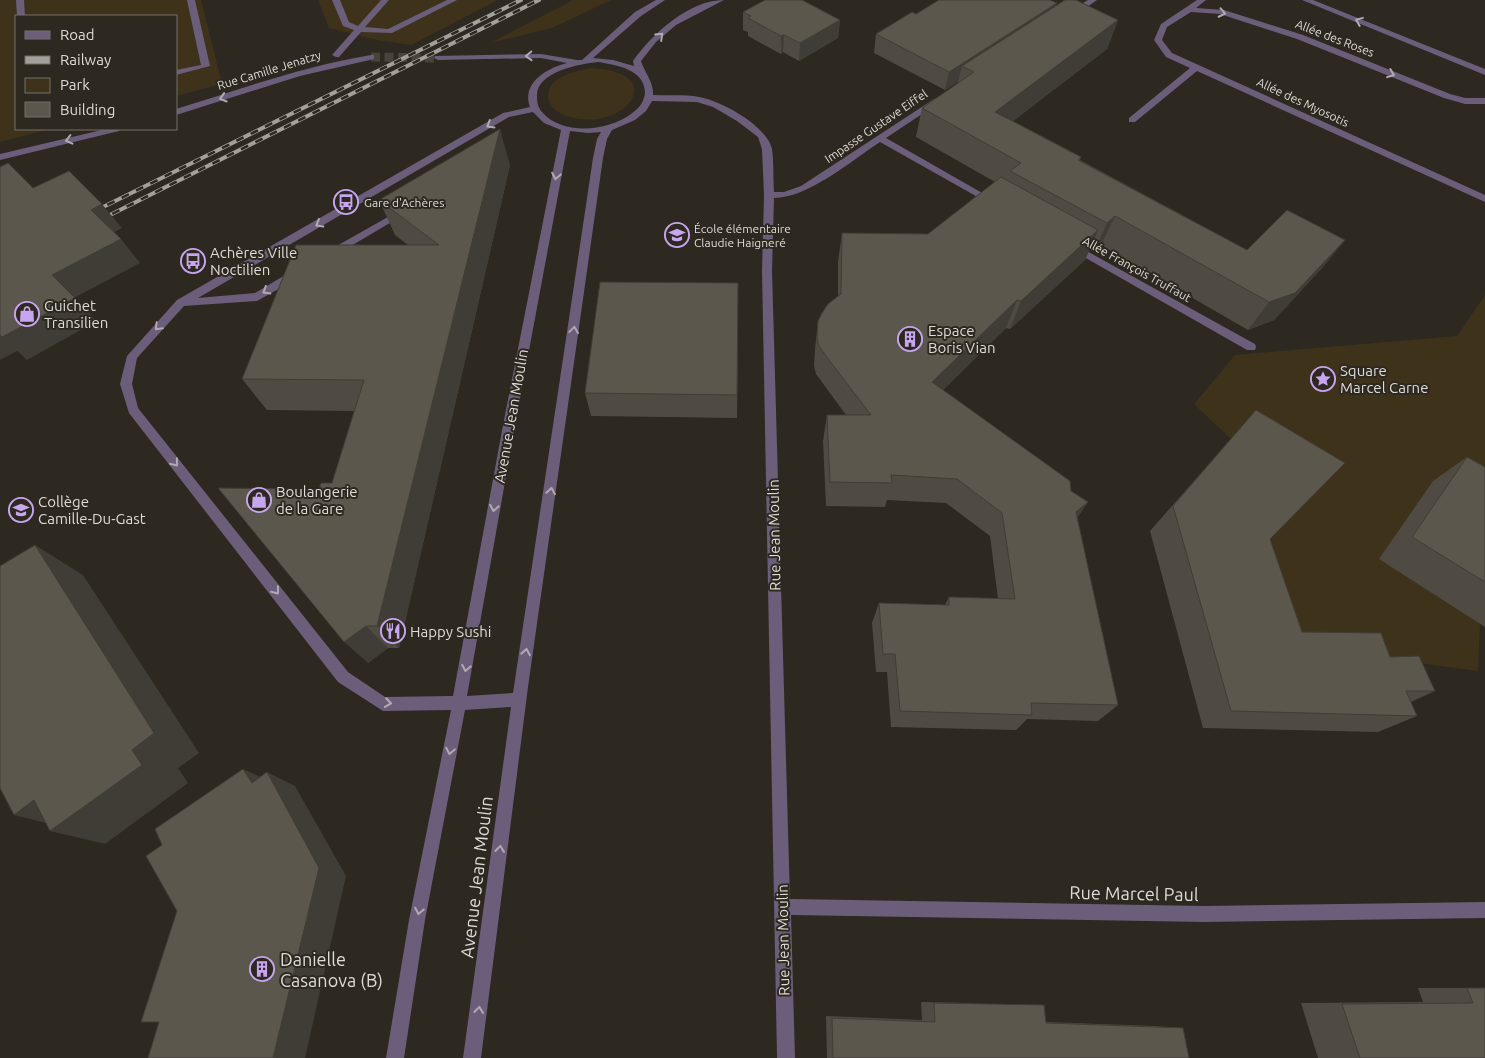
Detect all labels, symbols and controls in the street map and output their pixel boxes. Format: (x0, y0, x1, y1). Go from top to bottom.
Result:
one-way arrow (1217, 7, 1226, 18)
legend (15, 15, 178, 130)
street label: Allée des Roses (1294, 17, 1376, 59)
one-way arrow (1355, 17, 1364, 27)
text: Road (60, 26, 95, 43)
one-way arrow (655, 33, 664, 42)
street label: Rue Camille Jenatzy (216, 48, 323, 92)
text: Railway (60, 51, 111, 68)
one-way arrow (524, 51, 532, 61)
one-way arrow (1386, 67, 1395, 78)
street label: Allée des Myosotis (1255, 75, 1351, 129)
text: Park (60, 76, 90, 93)
street label: Impasse Gustave Eiffel (822, 87, 930, 165)
one-way arrow (219, 92, 227, 102)
text: Building (60, 101, 115, 118)
one-way arrow (486, 118, 495, 128)
one-way arrow (64, 134, 73, 145)
one-way arrow (551, 172, 561, 180)
bus stop icon: Gare d'Achères (333, 189, 359, 215)
place label: Gare d'Achères (364, 196, 444, 209)
one-way arrow (315, 218, 324, 228)
school or university icon: École élémentaire Claudie Haigneré (664, 222, 690, 248)
place label: École élémentaire Claudie Haigneré (694, 222, 791, 249)
street label: Allée François Truffaut (1081, 234, 1194, 304)
place label: Achères Ville Noctilien (210, 244, 297, 278)
bus stop icon: Achères Ville Noctilien (180, 248, 206, 274)
one-way arrow (263, 284, 272, 294)
place label: Guichet Transilien (44, 297, 108, 331)
shop icon: Guichet Transilien (14, 301, 40, 327)
one-way arrow (155, 321, 164, 330)
place label: Espace Boris Vian (928, 322, 996, 356)
one-way arrow (568, 326, 579, 334)
building icon: Espace Boris Vian (897, 326, 923, 352)
street label: Avenue Jean Moulin (491, 348, 531, 484)
place label: Square Marcel Carne (1340, 362, 1428, 396)
place icon: Square Marcel Carne (1310, 366, 1336, 392)
one-way arrow (170, 457, 178, 466)
street label: Rue Jean Moulin (765, 479, 783, 591)
place label: Boulangerie de la Gare (276, 483, 358, 517)
shop icon: Boulangerie de la Gare (246, 487, 272, 513)
one-way arrow (545, 487, 555, 496)
place label: Collège Camille-Du-Gast (38, 493, 146, 527)
school or university icon: Collège Camille-Du-Gast (8, 497, 34, 523)
one-way arrow (490, 503, 500, 512)
one-way arrow (270, 585, 278, 594)
restaurant icon: Happy Sushi (380, 618, 406, 644)
place label: Happy Sushi (410, 623, 492, 640)
one-way arrow (521, 648, 531, 656)
one-way arrow (461, 663, 471, 672)
one-way arrow (385, 697, 393, 708)
one-way arrow (445, 747, 456, 756)
street label: Avenue Jean Moulin (456, 795, 496, 959)
one-way arrow (494, 844, 505, 852)
street label: Rue Marcel Paul (1069, 882, 1199, 904)
street label: Rue Jean Moulin (774, 884, 792, 996)
one-way arrow (414, 906, 425, 915)
place label: Danielle Casanova (B) (280, 949, 383, 991)
building icon: Danielle Casanova (B) (249, 956, 275, 982)
one-way arrow (473, 1005, 484, 1013)

